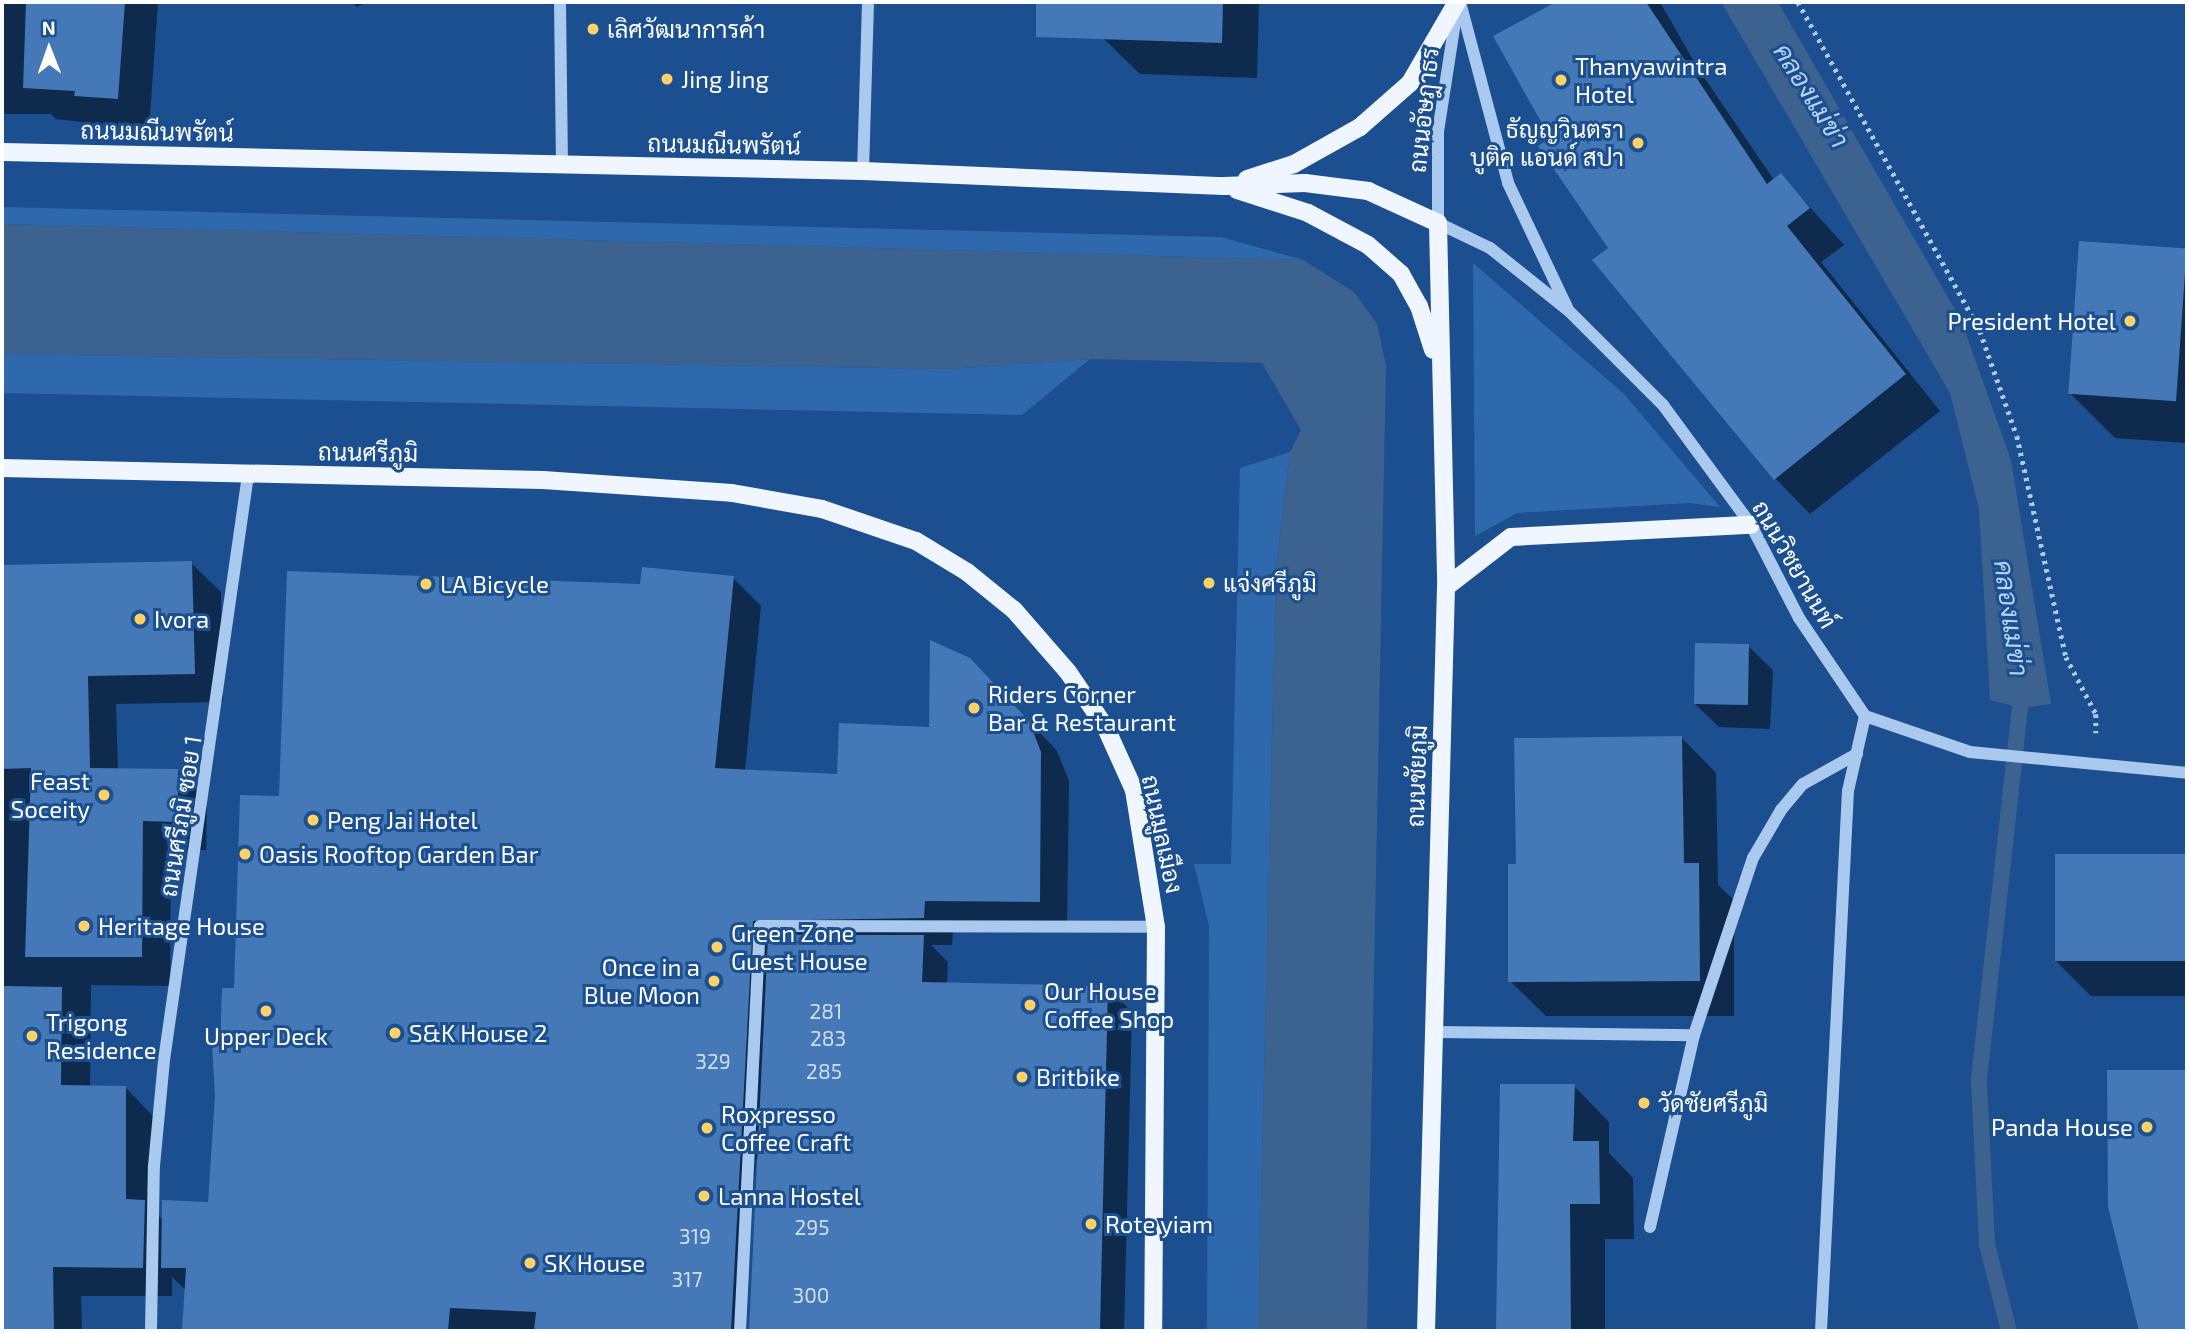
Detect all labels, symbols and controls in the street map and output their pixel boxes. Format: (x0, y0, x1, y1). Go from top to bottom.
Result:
north arrow (14, 14, 84, 84)
place label: เลิศวัฒนาการค้า (607, 15, 765, 43)
text: N (42, 16, 56, 39)
marker: เลิศวัฒนาการค้า (585, 21, 601, 37)
water label: คลองแม่ข่า (1768, 37, 1856, 153)
street label: ถนนอัษฎาธร (1402, 46, 1444, 174)
place label: Thanyawintra Hotel (1575, 52, 1727, 108)
place label: Jing Jing (681, 65, 769, 93)
marker: Jing Jing (659, 71, 675, 87)
marker: Thanyawintra Hotel (1553, 72, 1569, 88)
street label: ถนนมณีนพรัตน์ (80, 115, 234, 147)
place label: ธัญญวินตรา บูติค แอนด์ สปา (1470, 115, 1624, 171)
street label: ถนนมณีนพรัตน์ (647, 128, 801, 160)
marker: ธัญญวินตรา บูติค แอนด์ สปา (1630, 135, 1646, 151)
place label: President Hotel (1948, 307, 2116, 335)
marker: President Hotel (2122, 313, 2138, 329)
street label: ถนนศรีภูมิ (318, 437, 418, 467)
street label: ถนนวิชยานนท์ (1747, 495, 1843, 633)
water label: คลองแม่ข่า (1988, 558, 2036, 678)
place label: แจ่งศรีภูมิ (1223, 569, 1317, 597)
place label: LA Bicycle (440, 570, 549, 598)
marker: แจ่งศรีภูมิ (1201, 575, 1217, 591)
marker: LA Bicycle (418, 576, 434, 592)
place label: Ivora (154, 605, 209, 633)
marker: Ivora (132, 611, 148, 627)
place label: Riders Corner Bar & Restaurant (988, 680, 1177, 736)
marker: Riders Corner Bar & Restaurant (966, 700, 982, 716)
street label: ถนนชัยภูมิ (1400, 724, 1432, 828)
street label: ถนนศรีภูมิ ซอย 1 (153, 733, 207, 899)
place label: Feast Soceity (11, 767, 90, 823)
street label: ถนนมูลเมือง (1136, 772, 1190, 896)
marker: Feast Soceity (96, 787, 112, 803)
place label: Peng Jai Hotel (327, 806, 478, 834)
marker: Peng Jai Hotel (305, 812, 321, 828)
place label: Oasis Rooftop Garden Bar (259, 840, 538, 868)
marker: Oasis Rooftop Garden Bar (237, 846, 253, 862)
place label: Heritage House (98, 912, 265, 940)
marker: Heritage House (76, 918, 92, 934)
place label: Green Zone Guest House (731, 919, 868, 975)
marker: Green Zone Guest House (709, 939, 725, 955)
place label: Once in a Blue Moon (584, 953, 700, 1009)
marker: Once in a Blue Moon (706, 973, 722, 989)
place label: Our House Coffee Shop (1044, 977, 1174, 1033)
marker: Our House Coffee Shop (1022, 997, 1038, 1013)
house number: 281 (810, 998, 842, 1024)
marker: Upper Deck (258, 1003, 274, 1019)
place label: Trigong Residence (46, 1008, 157, 1064)
place label: S&K House 2 (409, 1019, 548, 1047)
place label: Upper Deck (204, 1022, 328, 1050)
marker: S&K House 2 (387, 1025, 403, 1041)
house number: 283 (810, 1025, 846, 1051)
marker: Trigong Residence (24, 1028, 40, 1044)
house number: 329 (695, 1048, 731, 1074)
house number: 285 (806, 1058, 842, 1084)
place label: Britbike (1036, 1063, 1120, 1091)
marker: Britbike (1014, 1069, 1030, 1085)
place label: วัดชัยศรีภูมิ (1658, 1089, 1768, 1117)
marker: วัดชัยศรีภูมิ (1636, 1095, 1652, 1111)
place label: Roxpresso Coffee Craft (721, 1100, 851, 1156)
place label: Panda House (1991, 1113, 2133, 1141)
marker: Panda House (2139, 1119, 2155, 1135)
marker: Roxpresso Coffee Craft (699, 1120, 715, 1136)
place label: Lanna Hostel (718, 1182, 861, 1210)
marker: Lanna Hostel (696, 1188, 712, 1204)
place label: Rote yiam (1105, 1210, 1214, 1238)
house number: 295 (794, 1214, 830, 1240)
marker: Rote yiam (1083, 1216, 1099, 1232)
house number: 319 (679, 1223, 711, 1249)
place label: SK House (544, 1249, 645, 1277)
marker: SK House (522, 1255, 538, 1271)
house number: 317 (672, 1266, 702, 1292)
house number: 300 (792, 1282, 830, 1308)

